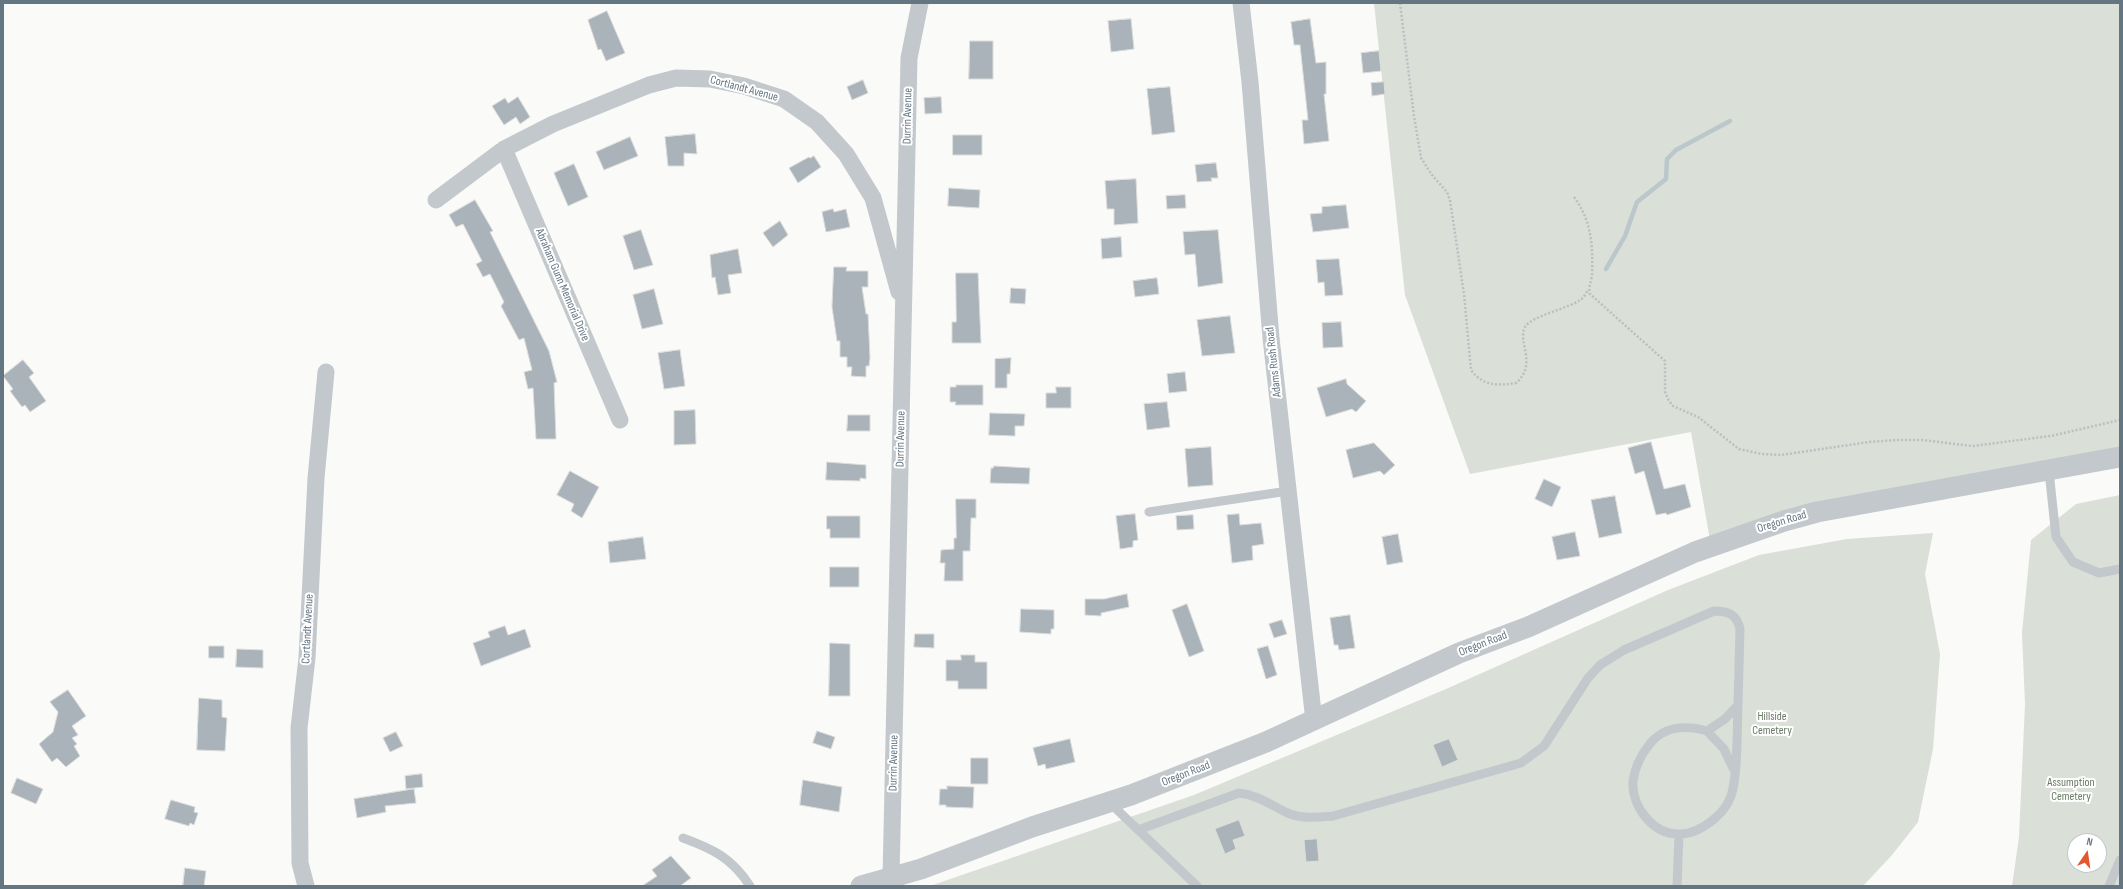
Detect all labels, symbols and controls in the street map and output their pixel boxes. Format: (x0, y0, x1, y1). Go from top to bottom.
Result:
street label: Cortlandt Avenue (708, 73, 780, 105)
street label: Durrin Avenue (900, 88, 916, 144)
street label: Abraham Gunn Memorial Drive (532, 227, 592, 343)
street label: Adams Rush Road (1263, 326, 1285, 398)
street label: Durrin Avenue (893, 411, 909, 467)
street label: Oregon Road (1756, 508, 1808, 536)
street label: Cortlandt Avenue (299, 594, 317, 664)
street label: Oregon Road (1457, 628, 1509, 660)
park label: Hillside Cemetery (1752, 710, 1792, 738)
street label: Durrin Avenue (886, 735, 902, 791)
street label: Oregon Road (1160, 758, 1212, 790)
park label: Assumption Cemetery (2047, 776, 2095, 804)
north arrow (2067, 833, 2107, 873)
text: N (2085, 835, 2094, 849)

